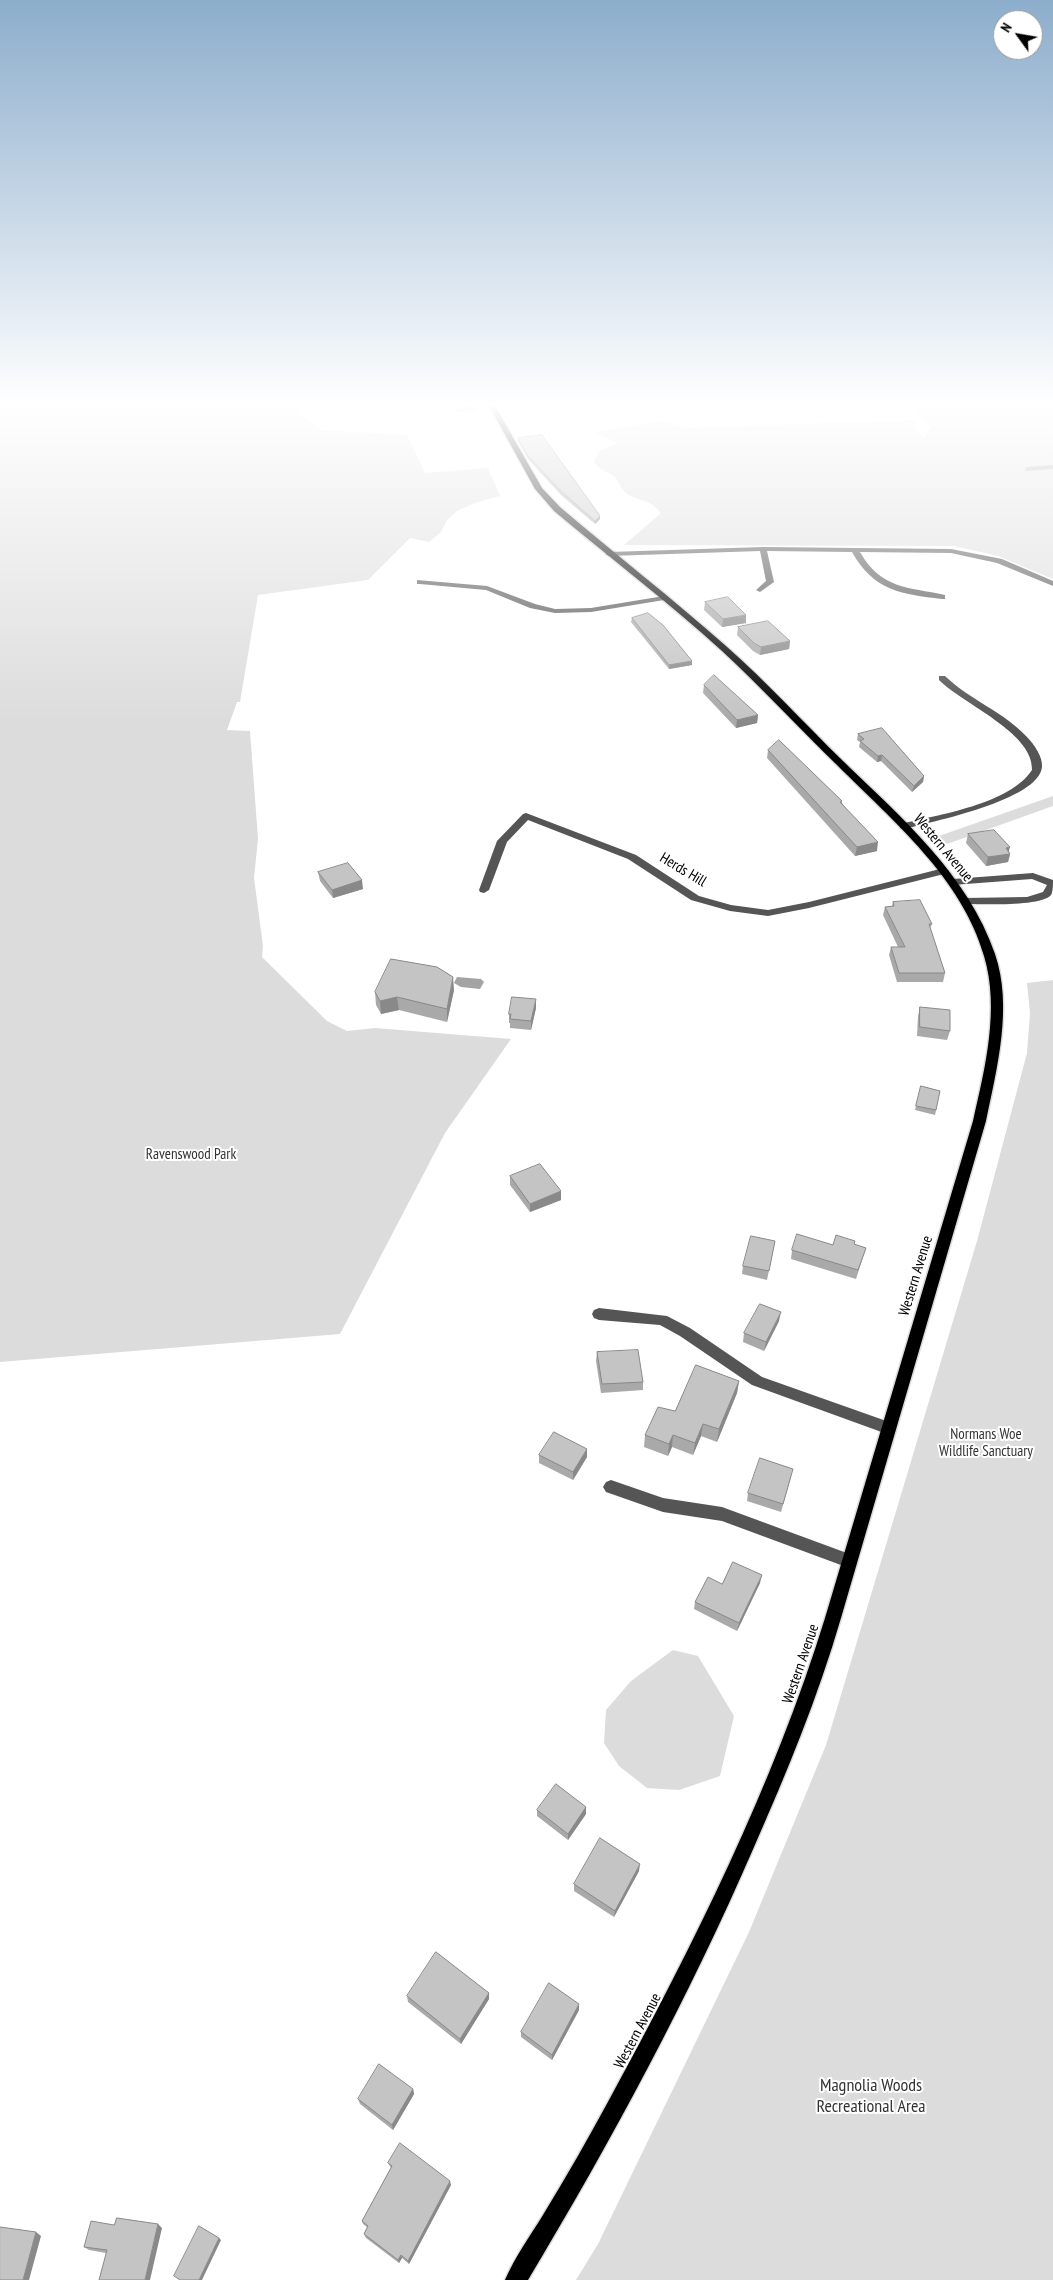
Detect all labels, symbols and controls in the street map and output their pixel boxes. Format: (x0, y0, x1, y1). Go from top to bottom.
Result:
north arrow (993, 10, 1043, 60)
text: N (996, 20, 1016, 36)
street label: Western Avenue (909, 810, 977, 886)
street label: Herds Hill (656, 849, 710, 891)
park label: Ravenswood Park (146, 1146, 236, 1164)
street label: Western Avenue (895, 1234, 937, 1318)
park label: Normans Woe Wildlife Sanctuary (939, 1426, 1033, 1461)
street label: Western Avenue (779, 1622, 823, 1706)
street label: Western Avenue (611, 1990, 665, 2072)
park label: Magnolia Woods Recreational Area (816, 2075, 926, 2118)

